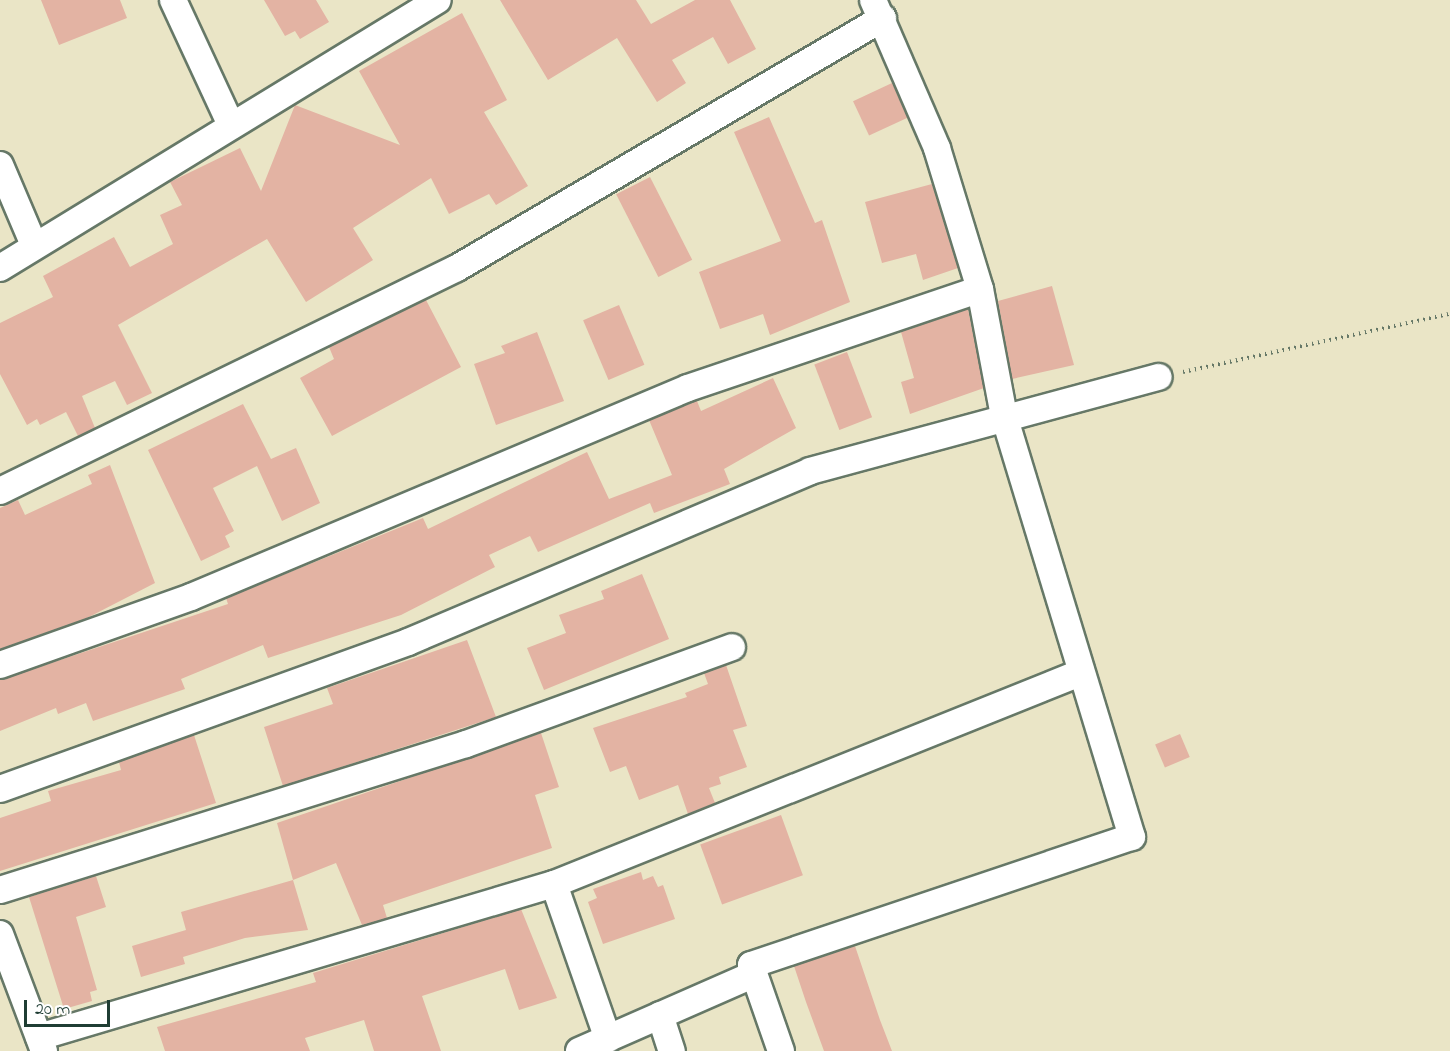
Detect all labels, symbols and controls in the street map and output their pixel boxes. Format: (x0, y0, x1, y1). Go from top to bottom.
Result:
scale bar (27, 988, 112, 1026)
text: 20 m (35, 997, 70, 1023)

